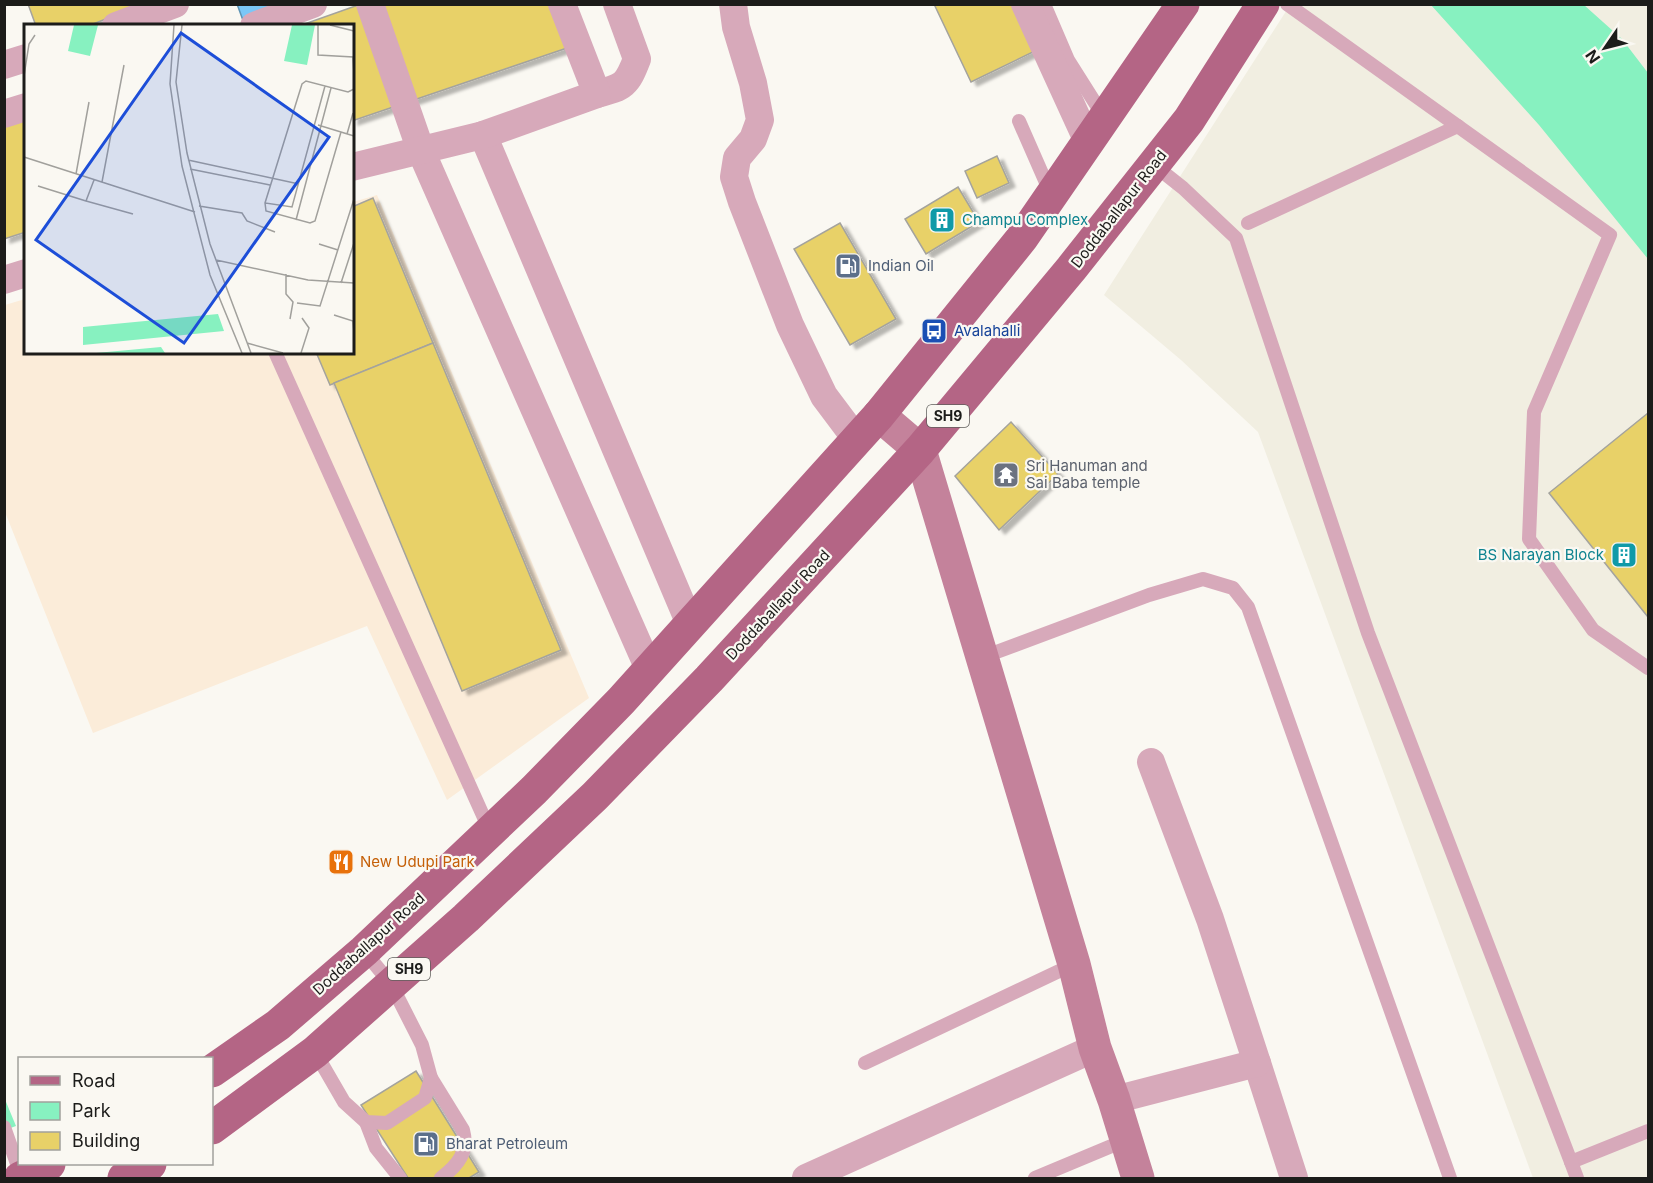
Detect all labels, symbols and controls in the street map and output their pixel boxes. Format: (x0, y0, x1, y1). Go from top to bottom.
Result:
north arrow (1575, 18, 1635, 78)
inset map (24, 24, 354, 354)
text: N (1581, 46, 1604, 67)
street label: Doddaballapur Road (1067, 146, 1170, 271)
building icon: Champu Complex (927, 205, 957, 235)
place label: Champu Complex (962, 210, 1088, 229)
fuel station icon: Indian Oil (833, 251, 863, 281)
place label: Indian Oil (868, 256, 934, 275)
bus stop icon: Avalahalli (919, 316, 949, 346)
place label: Avalahalli (954, 321, 1020, 340)
road number: SH9 (927, 405, 969, 427)
place label: Sri Hanuman and Sai Baba temple (1026, 456, 1148, 492)
temple icon: Sri Hanuman and Sai Baba temple (991, 460, 1021, 490)
building icon: BS Narayan Block (1609, 540, 1639, 570)
street label: Doddaballapur Road (722, 545, 834, 664)
place label: BS Narayan Block (1478, 545, 1605, 564)
restaurant icon: New Udupi Park (326, 847, 356, 877)
place label: New Udupi Park (360, 852, 475, 871)
street label: Doddaballapur Road (309, 888, 429, 999)
road number: SH9 (388, 958, 430, 980)
legend (18, 1057, 213, 1165)
text: Road (72, 1070, 115, 1091)
text: Park (72, 1100, 111, 1121)
fuel station icon: Bharat Petroleum (411, 1129, 441, 1159)
text: Building (72, 1130, 140, 1151)
place label: Bharat Petroleum (446, 1134, 568, 1153)

